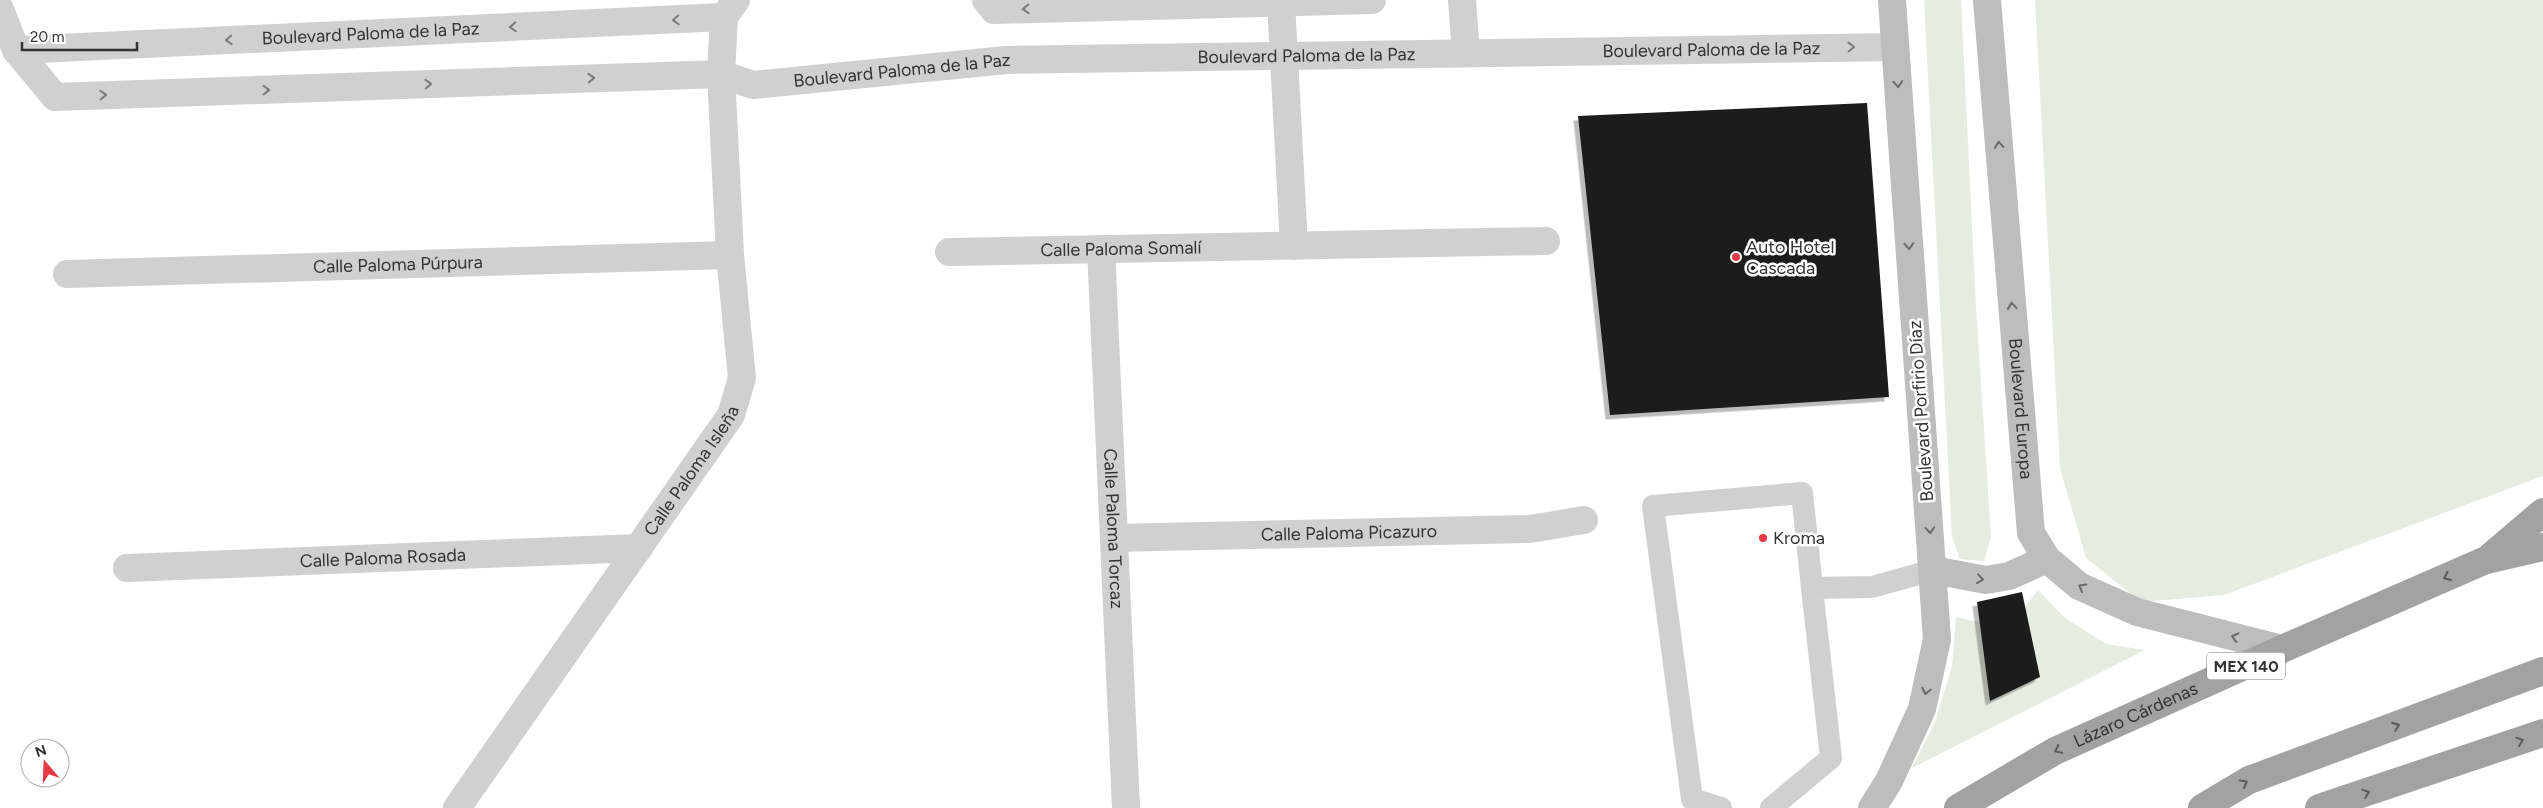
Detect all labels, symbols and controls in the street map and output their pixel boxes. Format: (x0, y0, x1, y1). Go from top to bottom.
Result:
one-way arrow (1021, 4, 1029, 15)
one-way arrow (671, 14, 679, 25)
street label: Boulevard Paloma de la Paz (261, 17, 480, 50)
scale bar (22, 20, 138, 52)
one-way arrow (509, 22, 517, 32)
text: 20 m (30, 28, 64, 46)
one-way arrow (224, 35, 232, 45)
street label: Boulevard Paloma de la Paz (1602, 37, 1821, 62)
one-way arrow (1847, 42, 1855, 53)
street label: Boulevard Paloma de la Paz (1197, 43, 1416, 68)
street label: Boulevard Paloma de la Paz (792, 49, 1011, 92)
one-way arrow (587, 73, 595, 84)
one-way arrow (424, 79, 432, 89)
one-way arrow (1892, 80, 1903, 88)
one-way arrow (262, 84, 270, 95)
one-way arrow (100, 90, 108, 101)
one-way arrow (1993, 140, 2004, 148)
street label: Calle Paloma Somalí (1040, 236, 1203, 261)
place label: Auto Hotel Cascada (1746, 236, 1834, 279)
one-way arrow (1904, 242, 1915, 250)
street label: Calle Paloma Púrpura (313, 251, 483, 278)
marker: Auto Hotel Cascada (1730, 251, 1742, 263)
one-way arrow (2007, 302, 2018, 310)
street label: Boulevard Porfirio Díaz (1904, 319, 1938, 502)
street label: Boulevard Europa (2004, 337, 2038, 480)
street label: Calle Paloma Isleña (639, 404, 744, 540)
street label: Calle Paloma Torcaz (1099, 448, 1128, 609)
street label: Calle Paloma Picazuro (1261, 520, 1437, 546)
one-way arrow (1924, 526, 1935, 534)
place label: Kroma (1773, 527, 1825, 549)
marker: Kroma (1757, 532, 1769, 544)
street label: Calle Paloma Rosada (299, 544, 466, 572)
one-way arrow (2443, 571, 2452, 582)
one-way arrow (1977, 573, 1985, 584)
one-way arrow (2078, 583, 2087, 593)
one-way arrow (2231, 632, 2240, 643)
road number: MEX 140 (2207, 652, 2285, 679)
street label: Lázaro Cárdenas (2070, 677, 2201, 752)
one-way arrow (1921, 687, 1932, 696)
one-way arrow (2391, 721, 2400, 732)
one-way arrow (2515, 737, 2523, 747)
north arrow (20, 738, 70, 788)
text: N (33, 741, 49, 761)
one-way arrow (2055, 744, 2064, 754)
one-way arrow (2239, 780, 2248, 790)
one-way arrow (2361, 788, 2369, 798)

